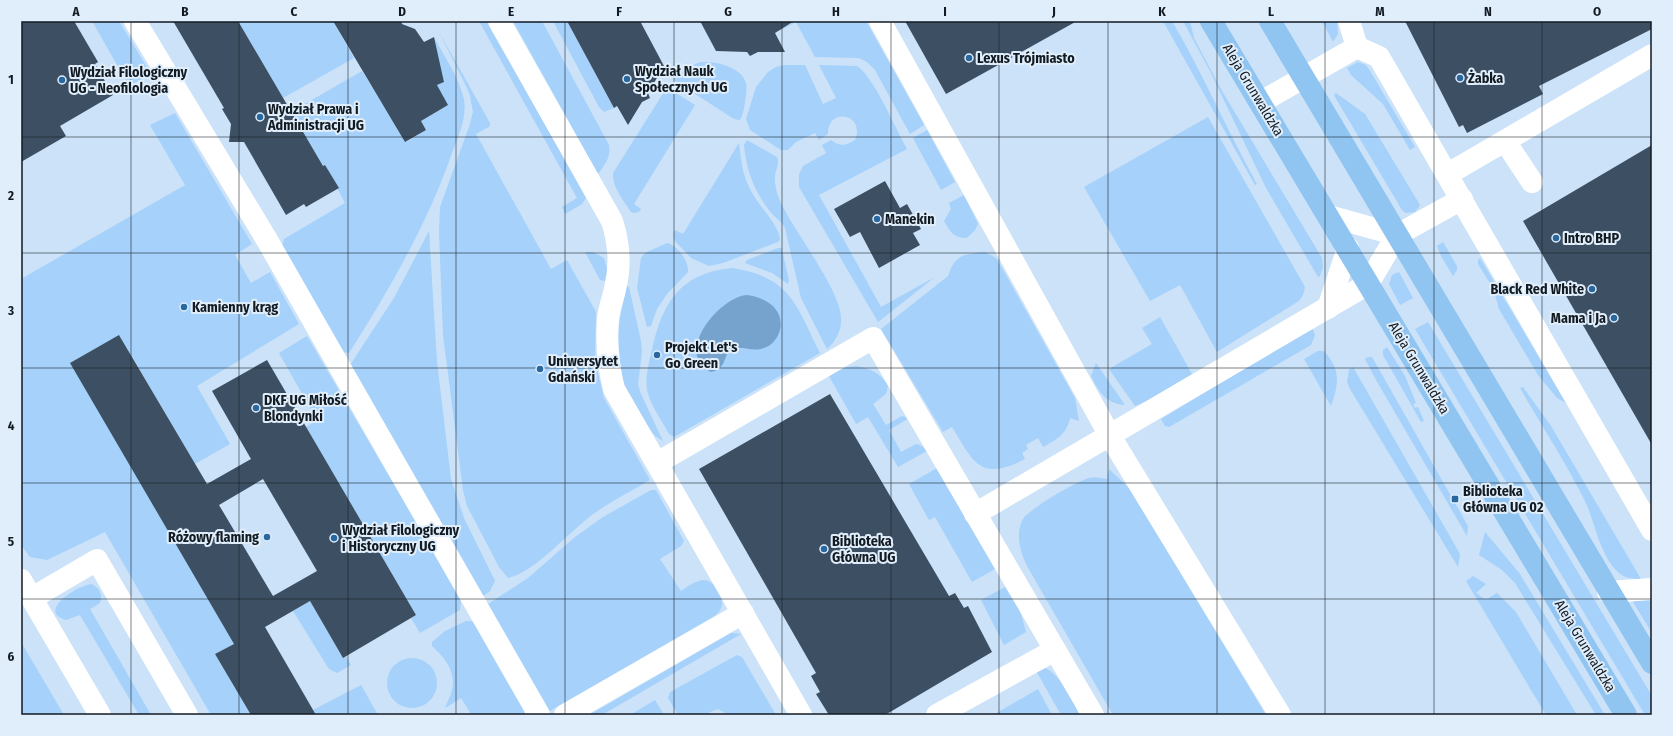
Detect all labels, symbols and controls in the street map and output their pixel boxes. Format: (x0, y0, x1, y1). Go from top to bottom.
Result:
text: A (71, 4, 80, 19)
text: B (181, 4, 189, 19)
text: C (291, 4, 298, 19)
text: D (398, 4, 406, 19)
text: E (508, 4, 514, 19)
text: F (616, 4, 622, 19)
text: G (724, 4, 732, 19)
text: H (832, 4, 840, 19)
text: I (943, 4, 947, 19)
text: J (1051, 4, 1056, 19)
text: K (1158, 4, 1166, 19)
text: L (1268, 4, 1274, 19)
text: M (1375, 4, 1385, 19)
text: N (1484, 4, 1492, 19)
text: O (1593, 4, 1601, 19)
street label: Aleja Grunwaldzka (1219, 41, 1287, 139)
place label: Lexus Trójmiasto (977, 50, 1075, 67)
marker: Lexus Trójmiasto (964, 53, 974, 63)
place label: Wydział Nauk Społecznych UG (635, 63, 727, 96)
place label: Wydział Filologiczny UG - Neofilologia (70, 64, 188, 97)
place label: Żabka (1468, 69, 1503, 87)
text: 1 (8, 72, 14, 87)
marker: Żabka (1455, 73, 1465, 83)
marker: Wydział Nauk Społecznych UG (622, 74, 632, 84)
marker: Wydział Filologiczny UG - Neofilologia (57, 75, 67, 85)
place label: Wydział Prawa i Administracji UG (267, 101, 364, 134)
marker: Wydział Prawa i Administracji UG (255, 112, 265, 122)
text: 2 (7, 188, 14, 203)
place label: Manekin (885, 211, 935, 228)
marker: Manekin (872, 214, 882, 224)
place label: Intro BHP (1564, 230, 1619, 247)
marker: Intro BHP (1551, 233, 1561, 243)
place label: Black Red White (1490, 281, 1584, 298)
marker: Black Red White (1587, 284, 1597, 294)
place label: Kamienny krąg (192, 299, 278, 316)
marker: Kamienny krąg (179, 302, 189, 312)
text: 3 (7, 303, 14, 318)
place label: Mama i Ja (1551, 310, 1606, 327)
marker: Mama i Ja (1609, 313, 1619, 323)
street label: Aleja Grunwaldzka (1385, 319, 1453, 417)
place label: Projekt Let's Go Green (665, 339, 737, 372)
marker: Projekt Let's Go Green (652, 350, 662, 360)
place label: Uniwersytet Gdański (548, 353, 619, 386)
marker: Uniwersytet Gdański (535, 364, 545, 374)
place label: DKF UG Miłość Blondynki (264, 392, 348, 425)
marker: DKF UG Miłość Blondynki (251, 403, 261, 413)
text: 4 (8, 418, 15, 433)
place label: Biblioteka Główna UG 02 (1463, 483, 1544, 516)
marker: Biblioteka Główna UG 02 (1450, 494, 1460, 504)
place label: Wydział Filologiczny i Historyczny UG (342, 522, 460, 555)
place label: Różowy flaming (168, 529, 259, 546)
marker: Różowy flaming (262, 532, 272, 542)
marker: Wydział Filologiczny i Historyczny UG (329, 533, 339, 543)
place label: Biblioteka Główna UG (832, 533, 895, 566)
text: 5 (8, 534, 14, 549)
marker: Biblioteka Główna UG (819, 544, 829, 554)
street label: Aleja Grunwaldzka (1551, 597, 1619, 695)
text: 6 (8, 649, 15, 664)

